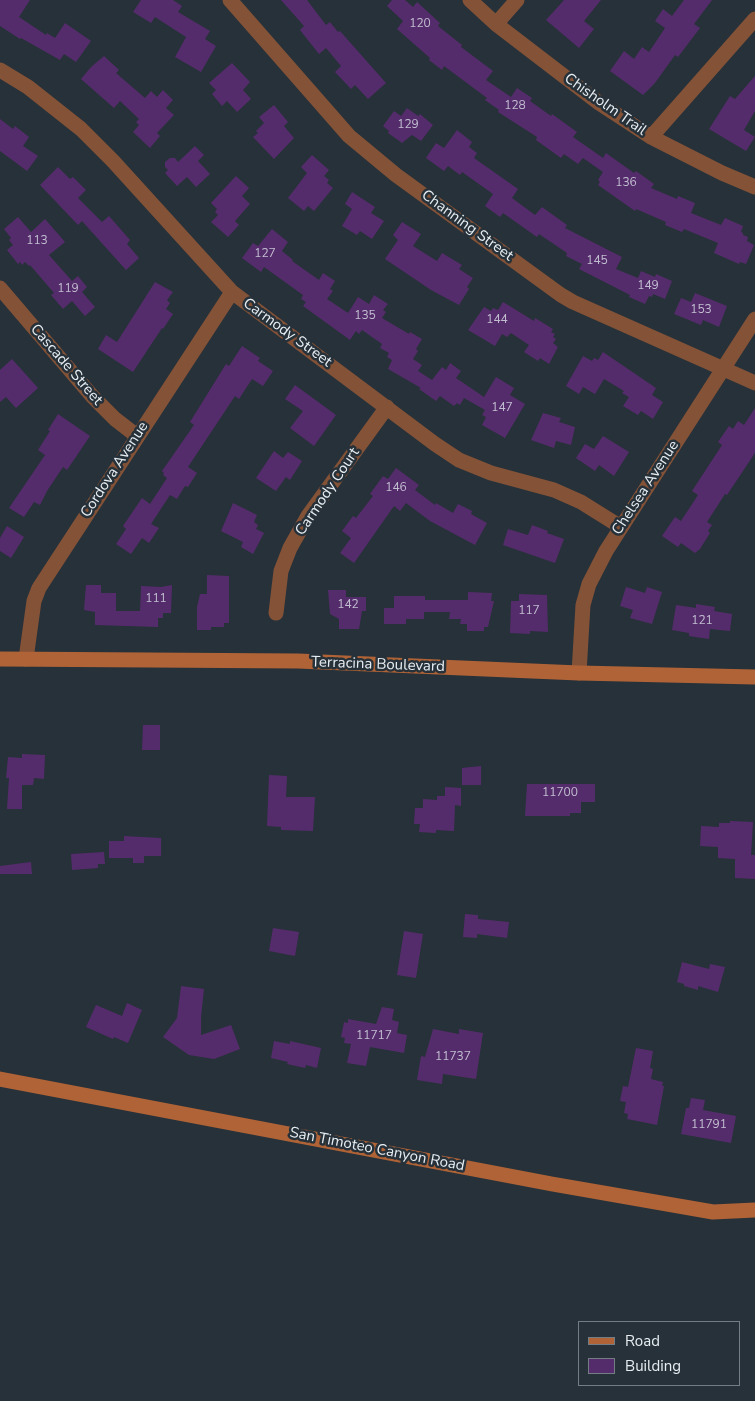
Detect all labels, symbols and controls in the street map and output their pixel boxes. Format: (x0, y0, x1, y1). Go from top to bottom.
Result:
house number: 120 (409, 17, 431, 31)
street label: Chisholm Trail (560, 70, 650, 140)
house number: 128 (504, 99, 526, 113)
house number: 129 (397, 118, 419, 132)
house number: 136 (615, 176, 637, 190)
street label: Channing Street (418, 187, 516, 265)
house number: 113 (26, 234, 48, 248)
house number: 127 (254, 247, 276, 261)
house number: 145 (586, 254, 608, 268)
house number: 149 (637, 279, 659, 293)
house number: 119 (57, 282, 79, 296)
street label: Carmody Street (239, 295, 335, 371)
house number: 153 (690, 303, 712, 317)
house number: 135 (354, 309, 376, 323)
house number: 144 (486, 313, 508, 327)
street label: Cascade Street (26, 321, 106, 409)
house number: 147 (491, 401, 513, 415)
street label: Cordova Avenue (77, 419, 153, 521)
street label: Chelsea Avenue (609, 437, 683, 539)
street label: Carmody Court (292, 445, 364, 539)
house number: 146 (385, 481, 407, 495)
house number: 111 (145, 592, 167, 606)
house number: 142 (337, 598, 359, 612)
house number: 117 (518, 604, 540, 618)
house number: 121 (691, 614, 713, 628)
street label: Terracina Boulevard (311, 654, 445, 676)
house number: 11700 (542, 786, 578, 800)
house number: 11717 (356, 1029, 392, 1043)
house number: 11737 (435, 1050, 471, 1064)
house number: 11791 (691, 1118, 727, 1132)
street label: San Timoteo Canyon Road (288, 1124, 466, 1176)
legend (578, 1321, 740, 1386)
text: Road (625, 1331, 660, 1351)
text: Building (625, 1356, 681, 1376)

